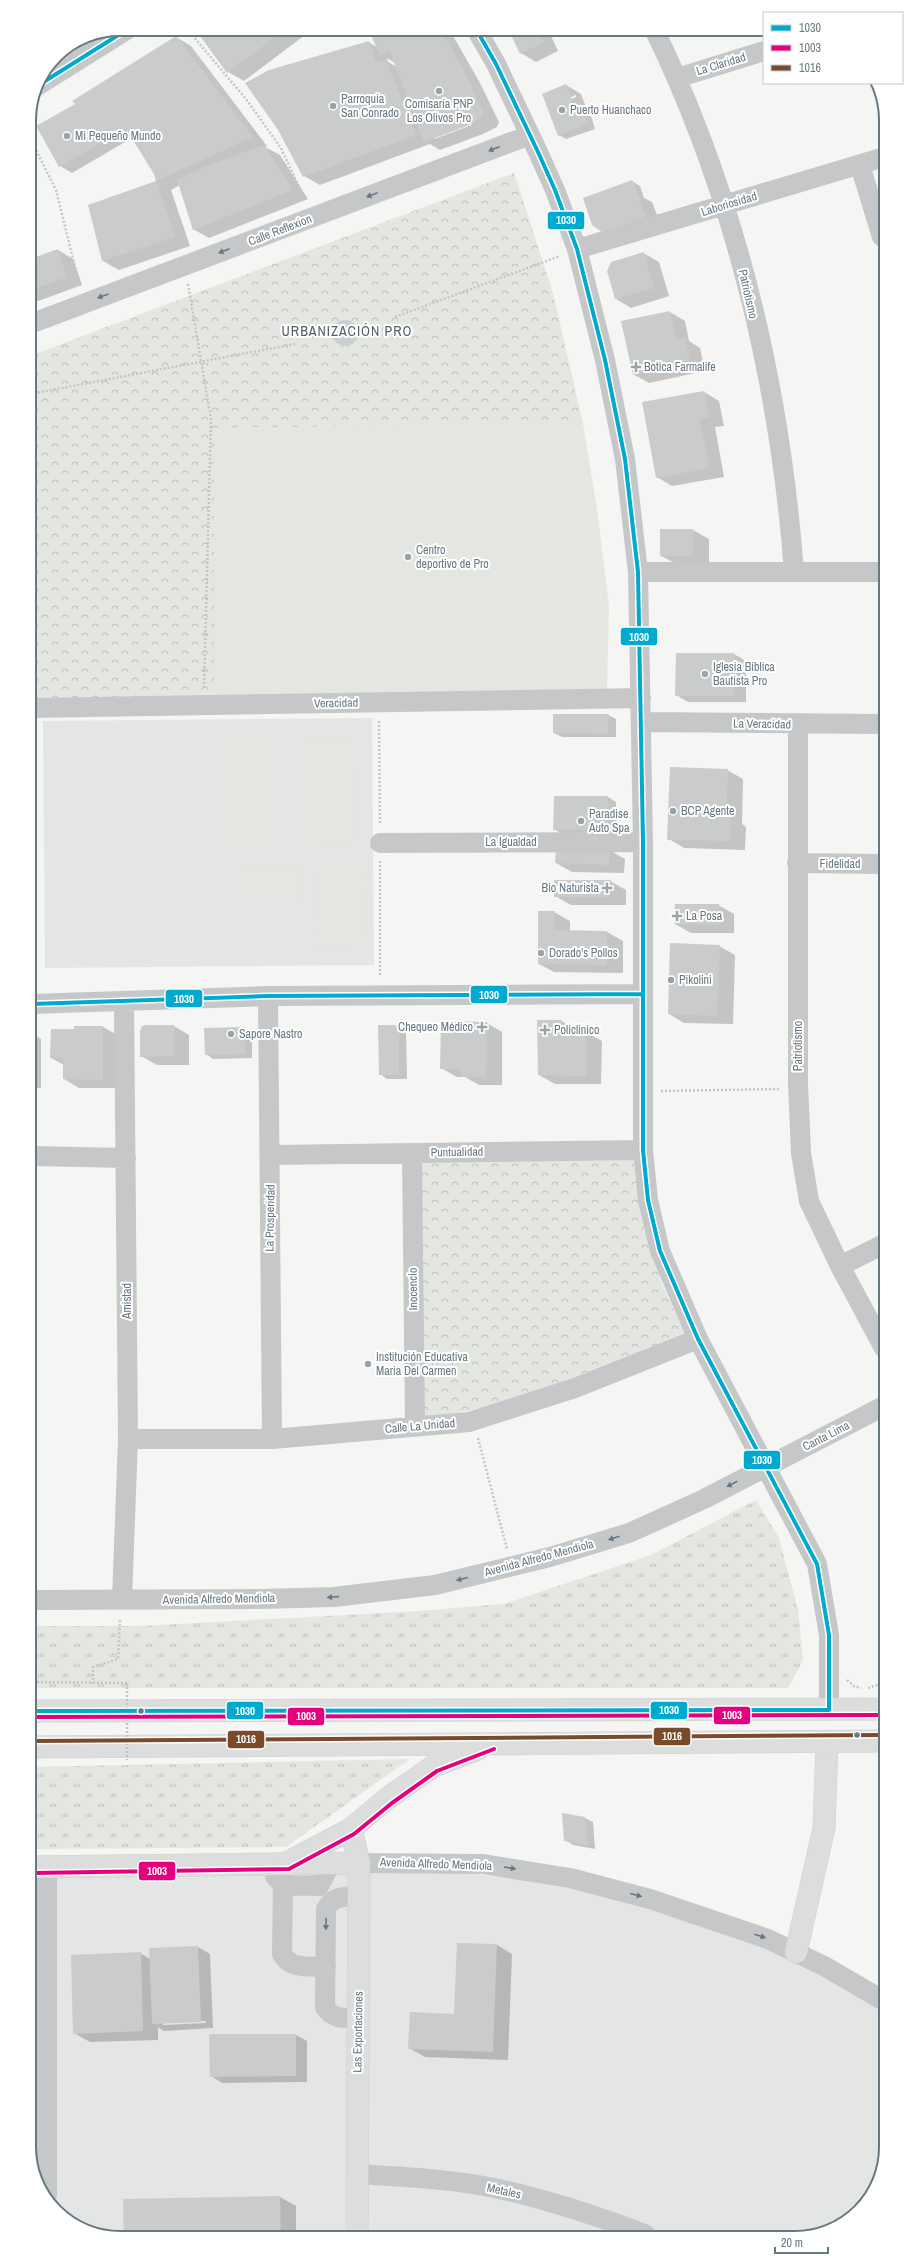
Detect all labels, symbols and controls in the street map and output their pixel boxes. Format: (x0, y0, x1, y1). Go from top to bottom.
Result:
legend (763, 12, 903, 84)
text: 1030 (799, 20, 821, 36)
text: 1003 (799, 40, 821, 56)
street label: La Claridad (694, 49, 748, 79)
text: 1016 (799, 60, 821, 76)
marker: Comisaría PNP Los Olivos Pro (434, 86, 444, 96)
place label: Parroquia San Conrado (341, 91, 399, 121)
place label: Comisaría PNP Los Olivos Pro (405, 96, 474, 126)
marker: Parroquia San Conrado (328, 101, 338, 111)
place label: Puerto Huanchaco (570, 102, 652, 118)
marker: Puerto Huanchaco (557, 105, 567, 115)
place label: Mi Pequeño Mundo (75, 128, 161, 144)
marker: Mi Pequeño Mundo (62, 131, 72, 141)
one-way arrow (487, 146, 499, 152)
street label: Laboriosidad (699, 188, 759, 220)
one-way arrow (366, 192, 378, 198)
street label: Calle Reflexion (246, 211, 314, 249)
line badge: 1030 (547, 211, 585, 230)
text: 1030 (556, 213, 576, 227)
one-way arrow (218, 248, 230, 254)
street label: Patriotismo (735, 268, 761, 320)
one-way arrow (96, 294, 108, 300)
district label: URBANIZACIÓN PRO (282, 322, 412, 340)
place label: Botica Farmalife (644, 359, 716, 375)
marker: Botica Farmalife (631, 362, 641, 372)
place label: Centro deportivo de Pro (416, 542, 489, 572)
marker: Centro deportivo de Pro (403, 552, 413, 562)
line badge: 1030 (620, 627, 658, 646)
text: 1030 (629, 630, 649, 644)
place label: Iglesia Biblica Bautista Pro (713, 659, 775, 689)
marker: Iglesia Biblica Bautista Pro (700, 669, 710, 679)
street label: Veracidad (314, 695, 358, 711)
street label: La Veracidad (733, 715, 791, 733)
place label: BCP Agente (681, 803, 734, 819)
place label: Paradise Auto Spa (588, 806, 630, 836)
marker: BCP Agente (668, 806, 678, 816)
marker: Paradise Auto Spa (576, 816, 586, 826)
street label: La Igualdad (485, 834, 537, 850)
street label: Fidelidad (819, 856, 861, 872)
place label: Bio Naturista (542, 880, 600, 896)
marker: Bio Naturista (602, 883, 612, 893)
place label: La Posa (686, 908, 723, 924)
marker: La Posa (671, 910, 683, 922)
place label: Dorado's Pollos (549, 945, 618, 961)
marker: Dorado's Pollos (536, 948, 546, 958)
place label: Pikolini (679, 972, 712, 988)
marker: Pikolini (666, 975, 676, 985)
line badge: 1030 (470, 985, 508, 1004)
text: 1030 (479, 988, 499, 1002)
line badge: 1030 (165, 989, 203, 1008)
text: 1030 (174, 992, 194, 1006)
place label: Chequeo Médico (398, 1019, 473, 1035)
marker: Chequeo Médico (476, 1021, 488, 1033)
street label: Patriotismo (790, 1021, 806, 1071)
place label: Policlinico (554, 1022, 599, 1038)
marker: Policlinico (539, 1024, 551, 1036)
place label: Sapore Nastro (239, 1026, 302, 1042)
marker: Sapore Nastro (226, 1029, 236, 1039)
street label: Puntualidad (431, 1144, 483, 1160)
street label: La Prosperidad (261, 1184, 279, 1252)
street label: Inocencio (405, 1268, 421, 1310)
street label: Amistad (119, 1283, 135, 1320)
place label: Institución Educativa Maria Del Carmen (376, 1349, 468, 1379)
marker: Institución Educativa Maria Del Carmen (363, 1359, 373, 1369)
street label: Calle La Unidad (384, 1415, 456, 1437)
street label: Canta Lima (800, 1417, 853, 1455)
line badge: 1030 (743, 1450, 781, 1470)
text: 1030 (752, 1453, 772, 1467)
one-way arrow (727, 1481, 738, 1488)
one-way arrow (608, 1535, 620, 1541)
street label: Avenida Alfredo Mendiola (482, 1536, 596, 1581)
one-way arrow (455, 1576, 468, 1582)
street label: Avenida Alfredo Mendiola (162, 1590, 276, 1608)
one-way arrow (327, 1593, 339, 1600)
line badge: 1030 (226, 1701, 264, 1720)
line badge: 1030 (650, 1701, 688, 1720)
text: 1030 (659, 1703, 679, 1717)
text: 1030 (235, 1704, 255, 1718)
unlabelled marker (136, 1706, 146, 1716)
line badge: 1003 (713, 1706, 751, 1725)
line badge: 1003 (287, 1707, 325, 1726)
text: 1003 (722, 1708, 742, 1722)
text: 1003 (296, 1709, 316, 1723)
line badge: 1016 (653, 1727, 691, 1746)
text: 1016 (662, 1729, 682, 1743)
line badge: 1016 (227, 1730, 265, 1749)
unlabelled marker (852, 1730, 862, 1740)
text: 1016 (236, 1732, 256, 1746)
street label: Avenida Alfredo Mendiola (378, 1854, 493, 1874)
line badge: 1003 (138, 1861, 176, 1881)
text: 1003 (147, 1864, 167, 1878)
one-way arrow (503, 1865, 516, 1871)
one-way arrow (630, 1893, 643, 1899)
one-way arrow (323, 1918, 329, 1931)
one-way arrow (754, 1934, 766, 1940)
street label: Las Exportaciones (349, 1991, 367, 2073)
street label: Metales (485, 2180, 523, 2202)
scale bar (775, 2229, 828, 2255)
text: 20 m (781, 2235, 803, 2251)

